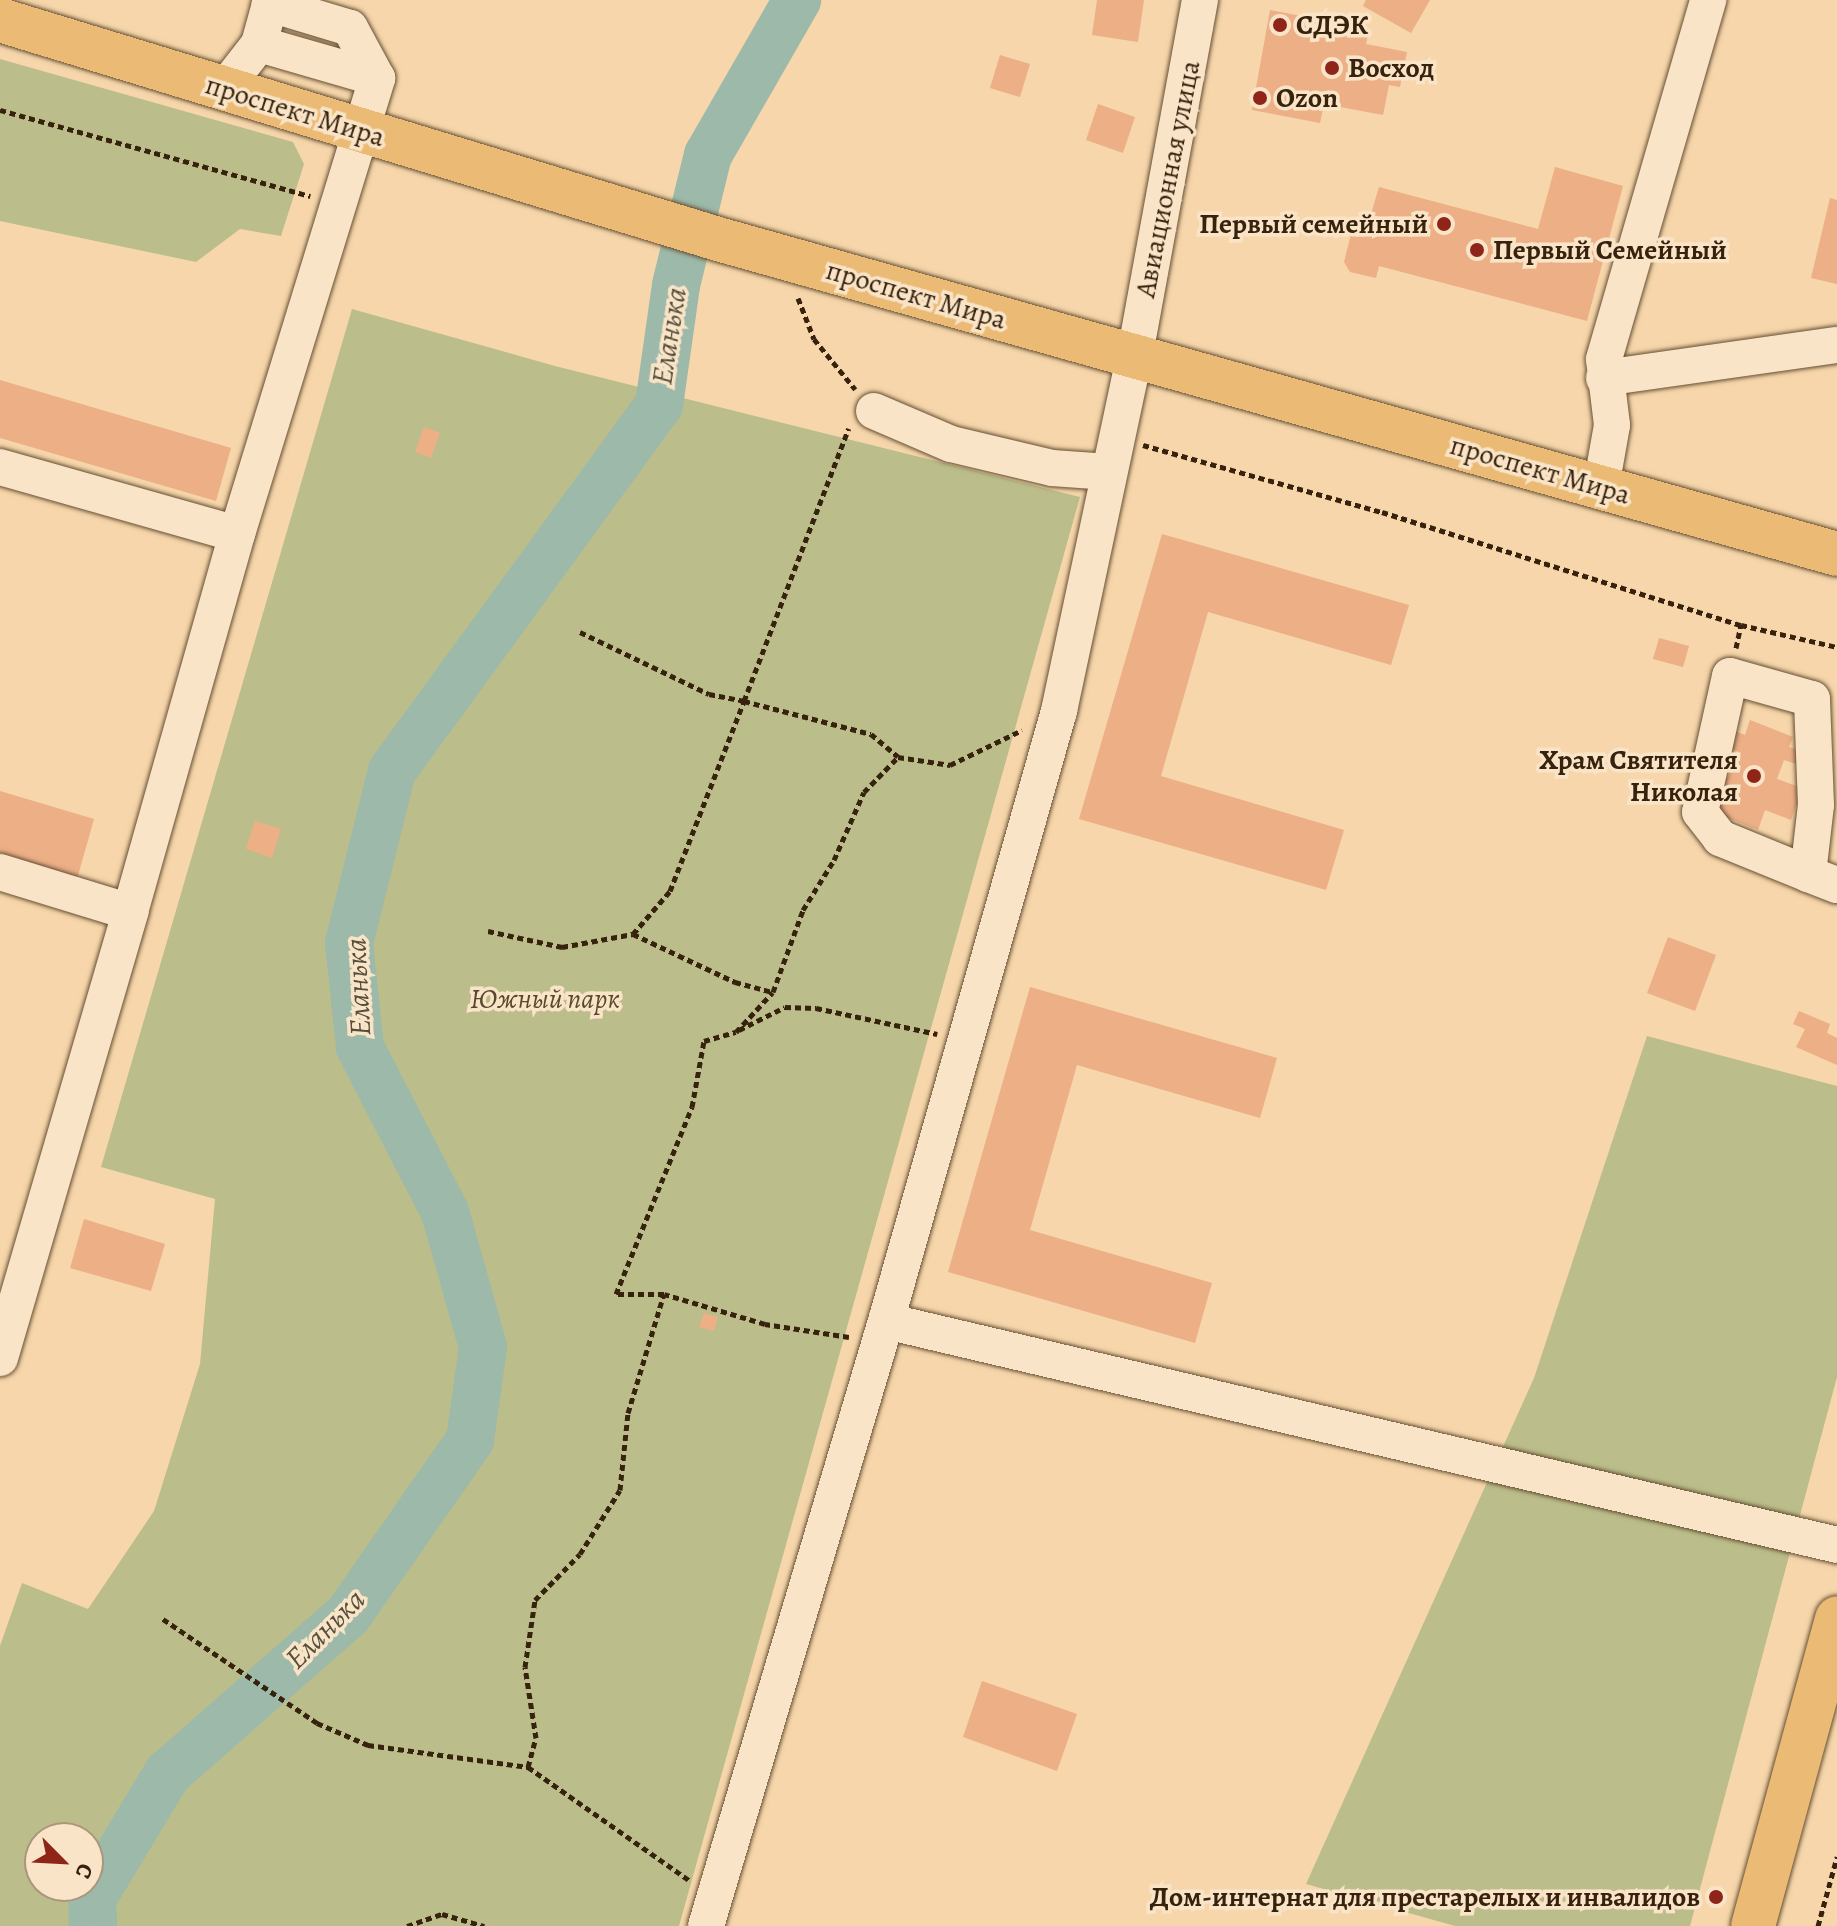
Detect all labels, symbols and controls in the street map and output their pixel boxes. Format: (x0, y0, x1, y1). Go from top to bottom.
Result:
place label: СДЭК (1296, 8, 1368, 42)
marker: СДЭК (1271, 16, 1289, 34)
place label: Восход (1348, 51, 1434, 85)
street label: Авиационная улица (1129, 58, 1207, 300)
marker: Восход (1323, 59, 1341, 77)
street label: проспект Мира (201, 68, 389, 154)
place label: Ozon (1276, 81, 1338, 115)
marker: Ozon (1251, 89, 1269, 107)
place label: Первый семейный (1199, 207, 1428, 241)
marker: Первый семейный (1435, 215, 1453, 233)
place label: Первый Семейный (1493, 233, 1727, 267)
marker: Первый Семейный (1468, 241, 1486, 259)
street label: проспект Мира (822, 253, 1010, 337)
water label: Еланька (644, 285, 694, 387)
street label: проспект Мира (1446, 428, 1634, 512)
place label: Храм Святителя Николая (1539, 743, 1738, 809)
marker: Храм Святителя Николая (1745, 767, 1763, 785)
water label: Еланька (337, 937, 379, 1037)
park label: Южный парк (470, 982, 620, 1016)
water label: Еланька (278, 1582, 372, 1676)
north arrow (24, 1822, 104, 1902)
text: С (68, 1859, 101, 1883)
place label: Дом-интернат для престарелых и инвалидов (1150, 1880, 1700, 1914)
marker: Дом-интернат для престарелых и инвалидов (1707, 1888, 1725, 1906)

